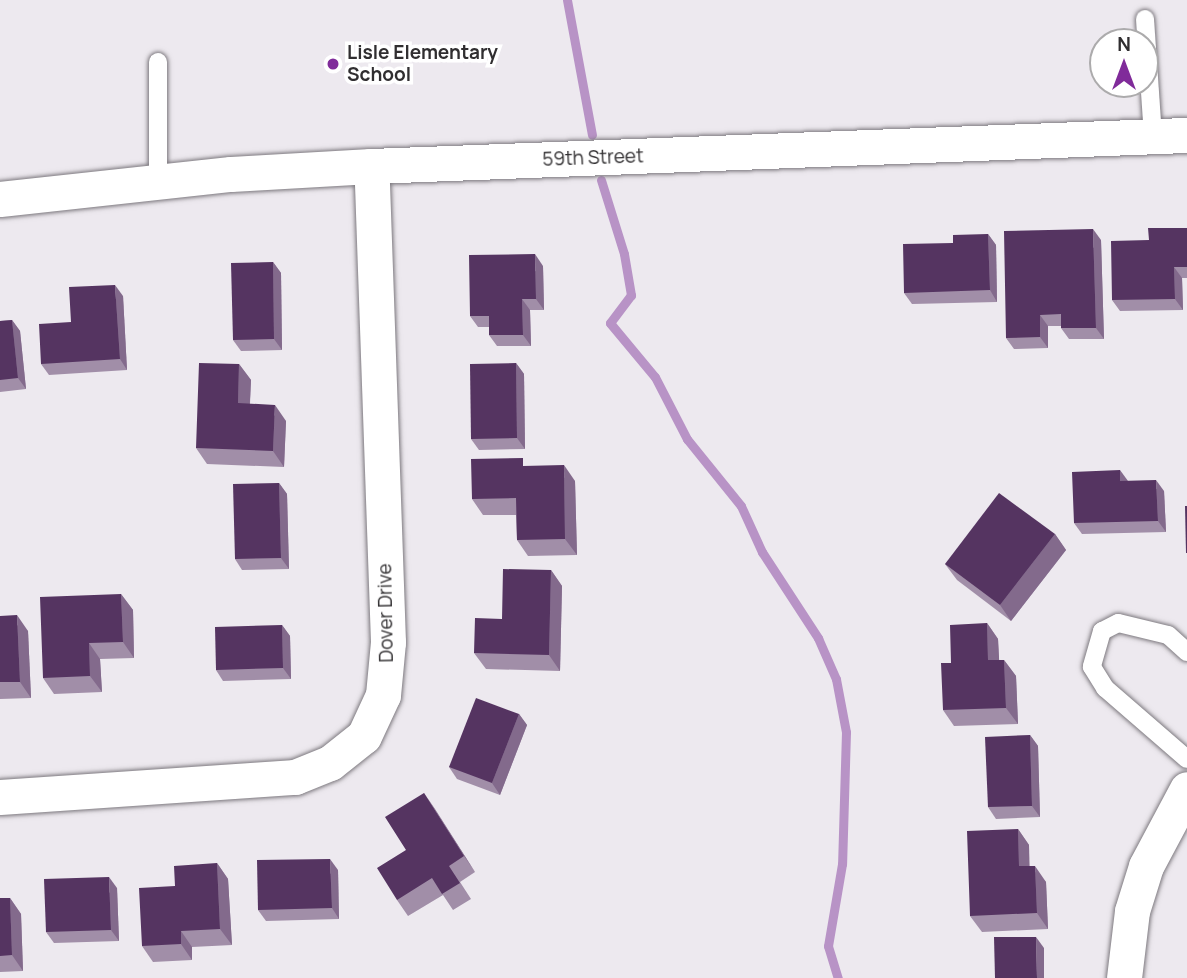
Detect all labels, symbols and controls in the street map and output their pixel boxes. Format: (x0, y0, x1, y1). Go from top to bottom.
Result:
north arrow (1089, 28, 1159, 98)
text: N (1117, 31, 1131, 57)
place label: Lisle Elementary School (347, 42, 498, 86)
marker: Lisle Elementary School (325, 56, 341, 72)
street label: 59th Street (542, 145, 644, 171)
street label: Dover Drive (374, 563, 398, 663)

